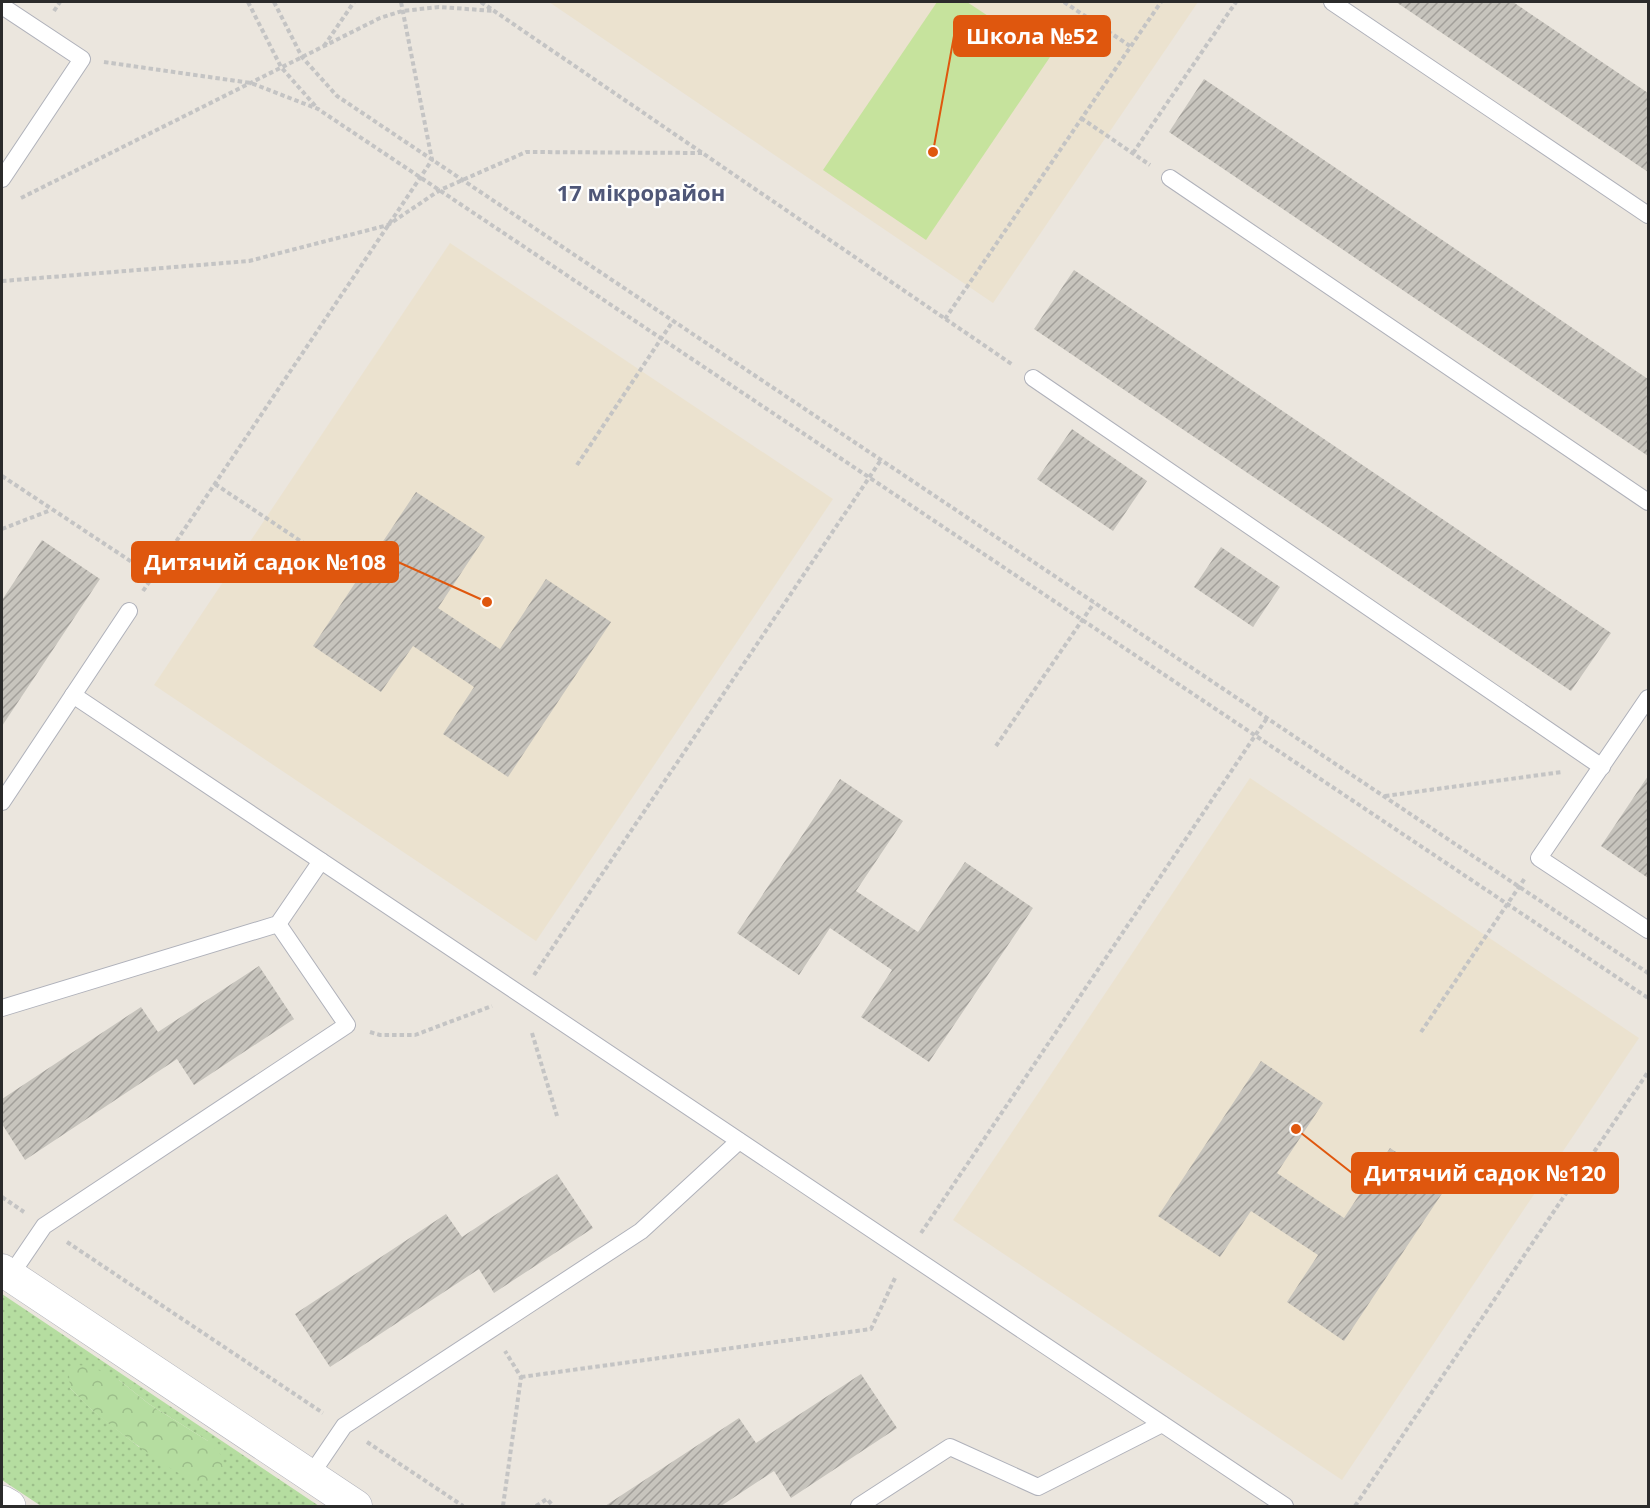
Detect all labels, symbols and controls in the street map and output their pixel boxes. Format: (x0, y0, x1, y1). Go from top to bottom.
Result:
callout: Школа №52 (954, 16, 1110, 56)
text: Школа №52 (966, 20, 1098, 50)
district label: 17 мікрорайон (557, 177, 725, 207)
callout: Дитячий садок №108 (132, 542, 398, 582)
text: Дитячий садок №108 (144, 546, 386, 576)
callout: Дитячий садок №120 (1352, 1153, 1618, 1193)
text: Дитячий садок №120 (1364, 1157, 1606, 1187)

